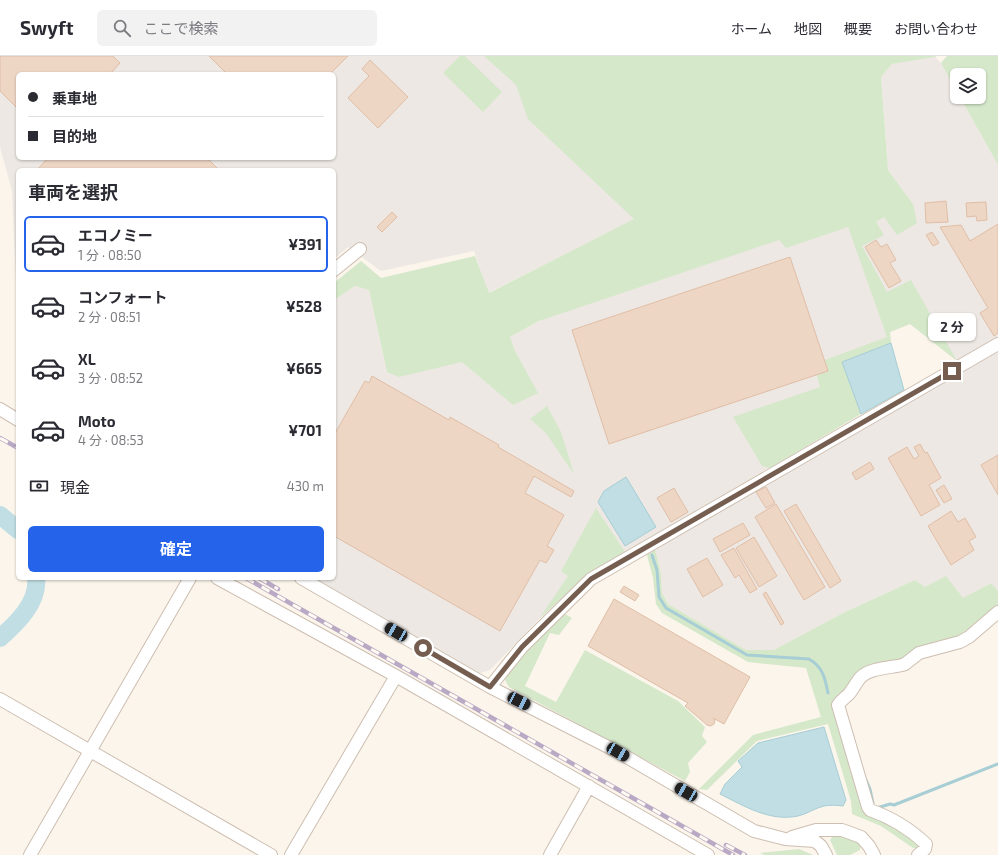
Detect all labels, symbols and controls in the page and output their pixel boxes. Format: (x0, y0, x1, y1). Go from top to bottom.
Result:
search box (97, 10, 377, 46)
text: Swyft (20, 16, 73, 39)
icon: search (111, 17, 133, 39)
text: ここで検索 (143, 19, 218, 37)
text: ホーム (730, 20, 772, 37)
text: 地図 (794, 20, 822, 37)
text: 概要 (844, 20, 872, 37)
text: お問い合わせ (894, 20, 978, 37)
map controls (950, 68, 986, 104)
button: layers (950, 68, 986, 104)
text: 乗車地 (52, 89, 97, 107)
text: 目的地 (52, 127, 97, 145)
text: 車両を選択 (28, 181, 118, 203)
icon: car (30, 226, 66, 262)
text: エコノミー (78, 226, 153, 244)
text: ¥391 (288, 235, 322, 253)
text: 1 分 · 08:50 (78, 247, 142, 263)
icon: car (30, 288, 66, 324)
text: コンフォート (78, 288, 168, 306)
text: ¥528 (286, 297, 322, 315)
text: 2 分 · 08:51 (78, 309, 141, 325)
callout: 2 分 (928, 313, 976, 341)
text: 2 分 (940, 319, 964, 335)
icon: car (30, 350, 66, 386)
text: XL (78, 350, 96, 368)
text: ¥665 (286, 359, 322, 377)
route end (943, 362, 961, 380)
text: 3 分 · 08:52 (78, 370, 143, 386)
icon: car (30, 412, 66, 448)
text: Moto (78, 412, 116, 430)
text: ¥701 (288, 421, 322, 439)
text: 4 分 · 08:53 (78, 432, 144, 448)
icon: cash (28, 475, 50, 497)
text: 現金 (60, 478, 90, 496)
text: 430 m (287, 478, 324, 494)
button: 確定 (28, 526, 324, 572)
car (383, 621, 409, 643)
route start (414, 639, 432, 657)
car (506, 690, 532, 712)
car (605, 741, 631, 763)
car (673, 781, 699, 803)

